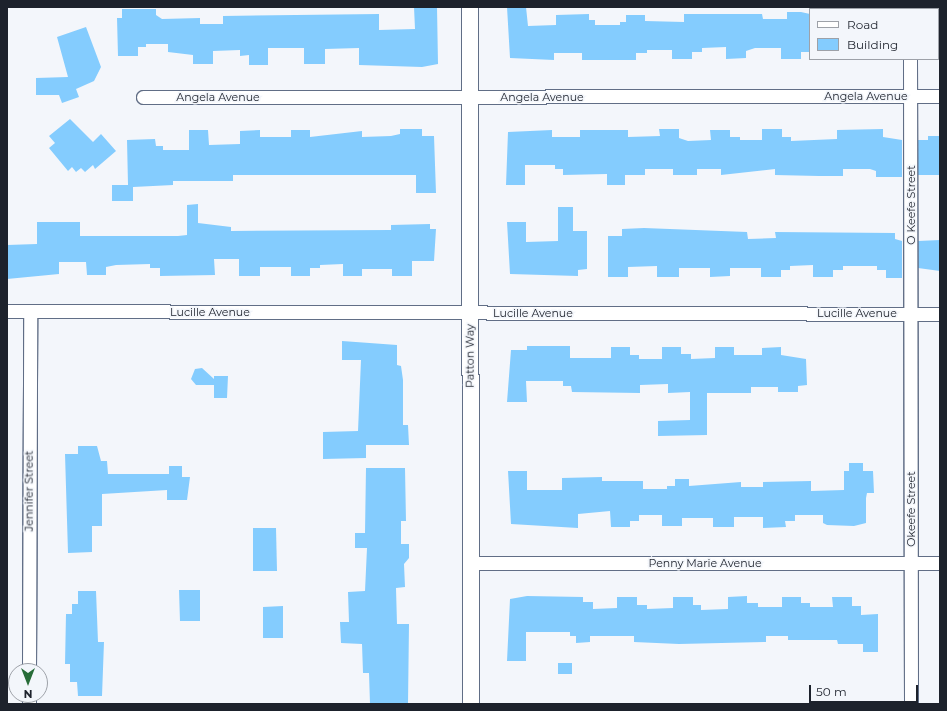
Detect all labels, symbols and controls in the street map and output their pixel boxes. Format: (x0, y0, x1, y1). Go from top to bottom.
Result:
legend (809, 8, 939, 60)
text: Road (847, 17, 878, 32)
text: Building (847, 37, 898, 52)
street label: Angela Avenue (824, 89, 908, 103)
street label: Angela Avenue (176, 90, 260, 104)
street label: Angela Avenue (500, 90, 584, 104)
street label: O Keefe Street (904, 165, 918, 245)
street label: Lucille Avenue (170, 305, 250, 319)
street label: Lucille Avenue (493, 306, 573, 320)
street label: Lucille Avenue (817, 306, 897, 320)
street label: Patton Way (463, 324, 477, 388)
street label: Jennifer Street (22, 451, 36, 531)
street label: Okeefe Street (904, 471, 918, 547)
street label: Penny Marie Avenue (648, 556, 762, 570)
north arrow (8, 663, 48, 703)
scale bar (811, 677, 920, 703)
text: 50 m (816, 684, 847, 699)
text: N (24, 687, 32, 701)

